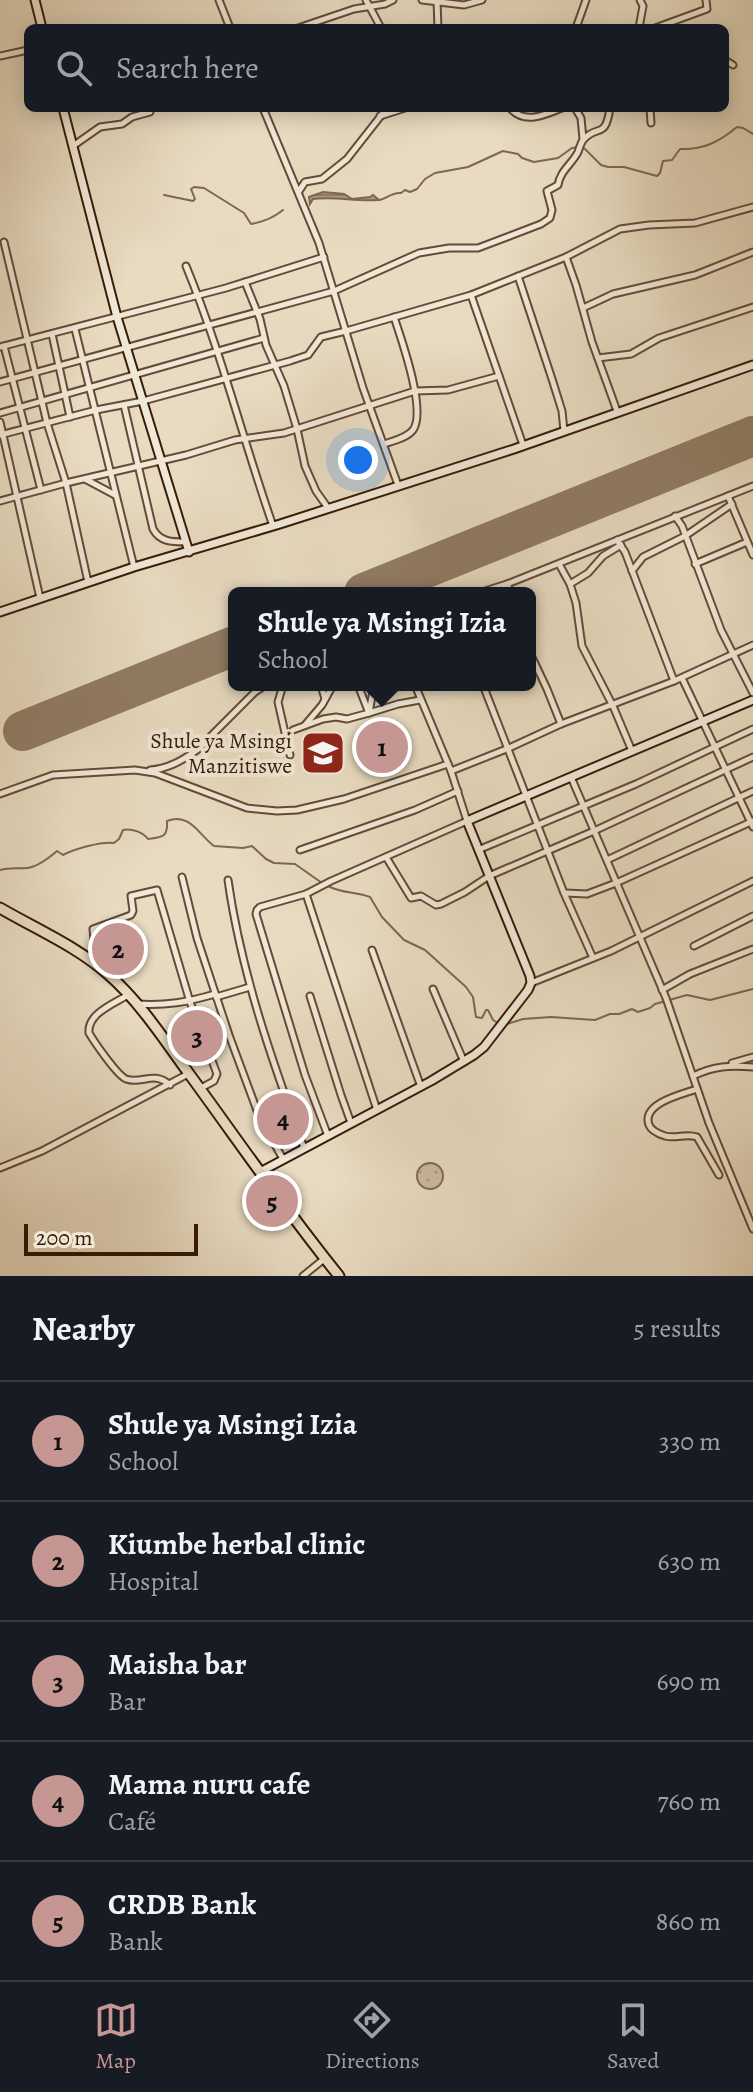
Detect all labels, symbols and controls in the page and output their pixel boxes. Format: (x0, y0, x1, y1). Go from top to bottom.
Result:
search box (24, 24, 729, 112)
icon: search (52, 46, 96, 90)
text: Search here (116, 48, 259, 88)
your location (338, 440, 378, 480)
popup (228, 587, 536, 691)
text: Shule ya Msingi Izia (257, 602, 507, 642)
text: School (257, 642, 328, 677)
pin: 1 (356, 717, 408, 777)
place label: Shule ya Msingi Manzitiswe (150, 726, 292, 781)
school or university icon: Shule ya Msingi Manzitiswe (299, 729, 347, 777)
pin: 2 (92, 919, 144, 979)
pin: 3 (171, 1006, 223, 1066)
pin: 4 (257, 1089, 309, 1149)
pin: 5 (246, 1171, 298, 1231)
scale bar (24, 1220, 198, 1256)
text: 200 m (36, 1223, 93, 1253)
text: Nearby (32, 1305, 135, 1352)
text: 5 results (633, 1311, 721, 1346)
text: Shule ya Msingi Izia (108, 1404, 357, 1444)
text: 1 (53, 1424, 63, 1459)
text: 330 m (659, 1424, 721, 1459)
text: School (108, 1444, 178, 1479)
text: Kiumbe herbal clinic (108, 1524, 366, 1564)
text: 2 (52, 1544, 64, 1579)
text: 630 m (658, 1544, 721, 1579)
text: Hospital (108, 1564, 199, 1599)
text: Maisha bar (108, 1644, 247, 1684)
text: 3 (52, 1664, 64, 1699)
text: 690 m (657, 1664, 721, 1699)
text: Bar (108, 1684, 146, 1719)
text: Mama nuru cafe (108, 1764, 310, 1804)
text: 4 (52, 1784, 64, 1819)
text: 760 m (657, 1784, 721, 1819)
text: Café (108, 1804, 156, 1839)
text: CRDB Bank (108, 1884, 256, 1924)
text: 5 (52, 1904, 64, 1939)
text: 860 m (656, 1904, 721, 1939)
text: Bank (108, 1924, 163, 1959)
tab: Map (94, 1998, 138, 2076)
tab: Directions (325, 1998, 420, 2076)
tab: Saved (607, 1998, 659, 2076)

